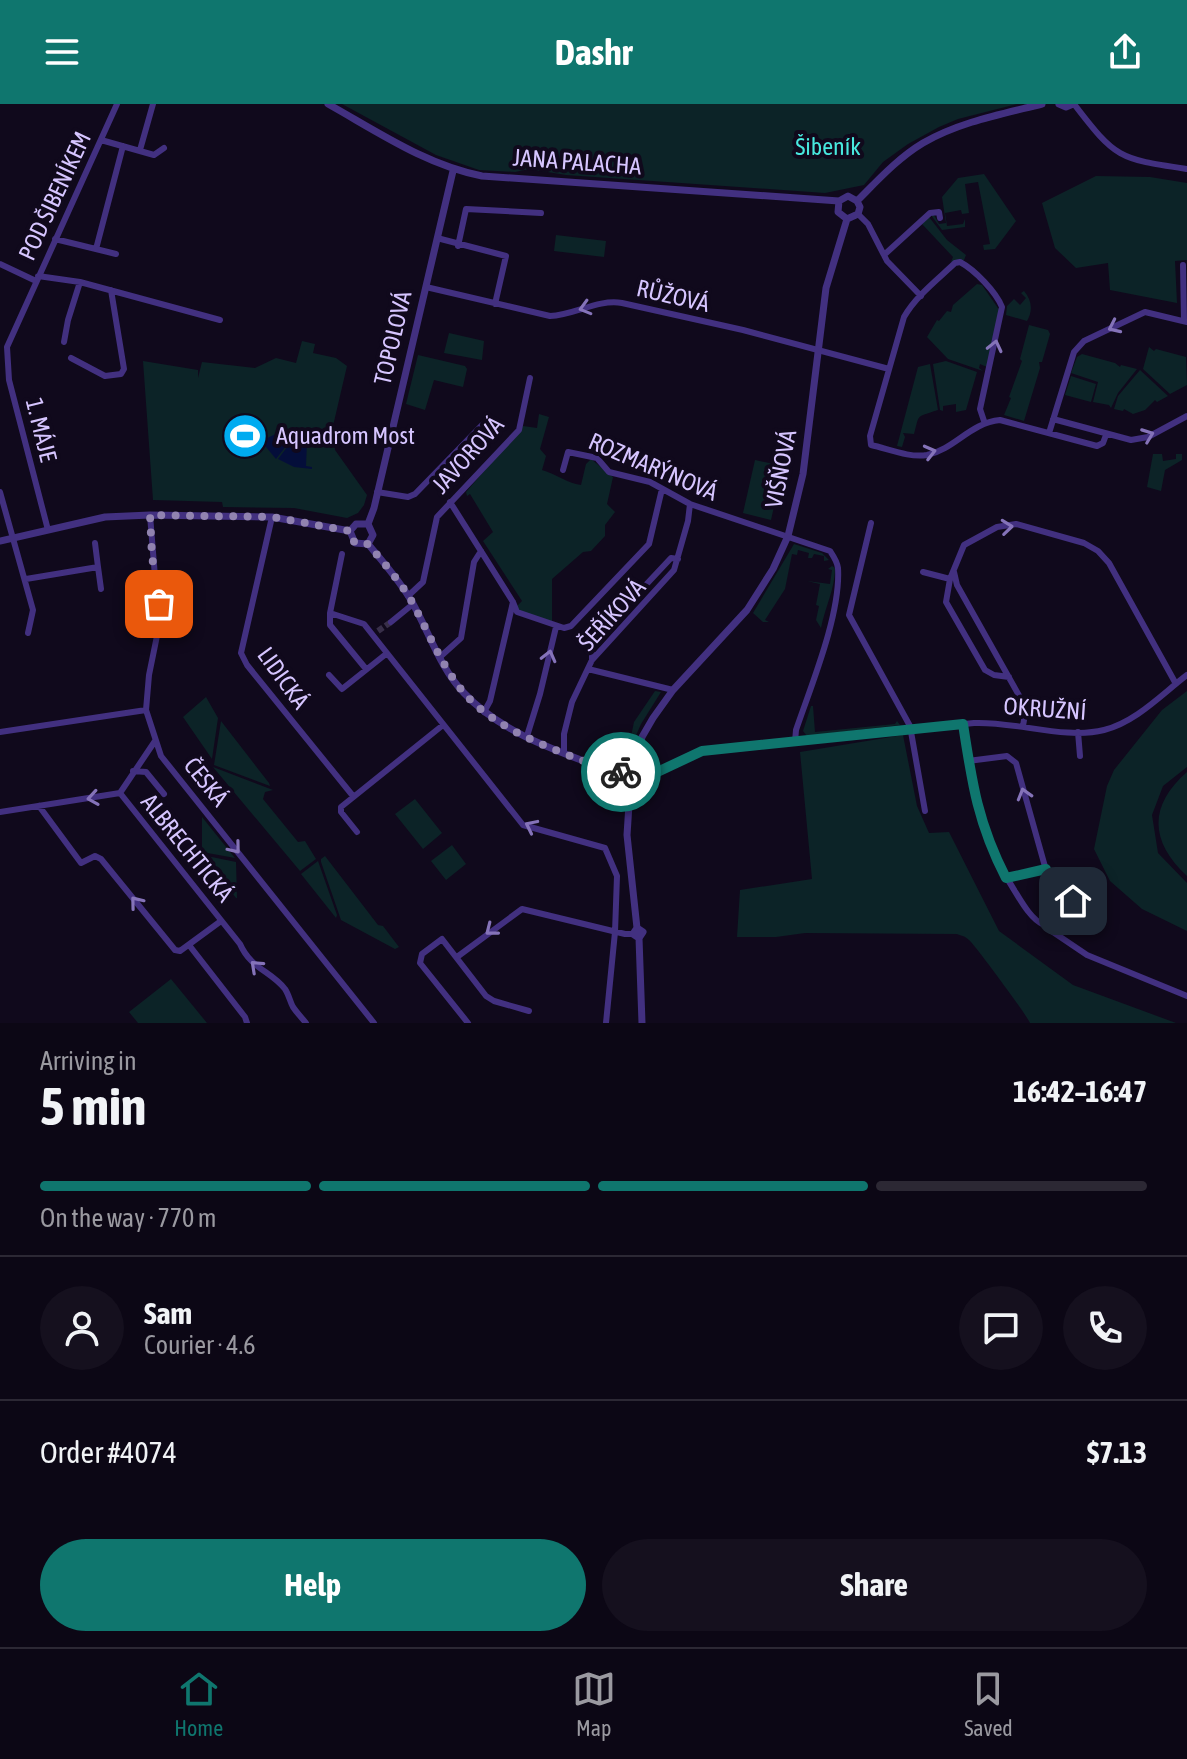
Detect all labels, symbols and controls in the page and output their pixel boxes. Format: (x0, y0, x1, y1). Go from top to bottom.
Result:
icon: menu (40, 30, 84, 74)
icon: share (1103, 30, 1147, 74)
text: Dashr (555, 31, 632, 73)
street label: POD ŠIBENÍKEM (13, 127, 96, 264)
park label: Šibeník (795, 133, 861, 160)
street label: JANA PALACHA (512, 144, 642, 179)
street label: RŮŽOVÁ (634, 273, 713, 317)
street label: TOPOLOVÁ (369, 288, 416, 387)
one-way arrow (579, 299, 593, 315)
one-way arrow (1107, 317, 1122, 333)
one-way arrow (986, 339, 1003, 353)
street label: 1. MÁJE (21, 395, 62, 464)
street label: JAVOROVÁ (426, 411, 509, 498)
sports icon: Aquadrom Most (221, 412, 269, 460)
place label: Aquadrom Most (276, 422, 415, 449)
street label: ROZMARÝNOVÁ (585, 427, 722, 506)
street label: VIŠŇOVÁ (760, 427, 801, 510)
one-way arrow (1140, 428, 1154, 444)
one-way arrow (922, 444, 936, 461)
one-way arrow (1001, 518, 1014, 535)
pin (125, 570, 193, 638)
street label: ŠEŘÍKOVÁ (573, 573, 651, 656)
icon: bag (137, 582, 181, 626)
street label: LIDICKÁ (252, 642, 315, 714)
one-way arrow (539, 650, 556, 664)
street label: OKRUŽNÍ (1003, 692, 1087, 725)
courier (581, 732, 661, 812)
icon: bike (599, 750, 643, 794)
street label: ČESKÁ (179, 752, 234, 812)
one-way arrow (1017, 787, 1033, 801)
one-way arrow (86, 789, 100, 806)
street label: ALBRECHTICKÁ (136, 789, 239, 907)
one-way arrow (525, 820, 539, 836)
one-way arrow (225, 839, 240, 853)
pin (1039, 867, 1107, 935)
icon: home (1051, 879, 1095, 923)
one-way arrow (131, 897, 146, 911)
one-way arrow (485, 921, 500, 935)
one-way arrow (251, 961, 265, 975)
text: Arriving in (40, 1046, 137, 1076)
text: 16:42–16:47 (1013, 1074, 1147, 1108)
text: 5 min (40, 1076, 146, 1136)
text: On the way · 770 m (40, 1203, 217, 1233)
button: person (40, 1286, 124, 1370)
button: chat (959, 1286, 1043, 1370)
button: phone (1063, 1286, 1147, 1370)
text: Sam (144, 1296, 192, 1330)
text: Courier · 4.6 (144, 1330, 255, 1360)
text: Order #4074 (40, 1435, 177, 1469)
text: $7.13 (1087, 1435, 1147, 1469)
button: Help (40, 1539, 586, 1631)
button: Share (602, 1539, 1147, 1631)
tab: Home (174, 1667, 223, 1741)
tab: Map (572, 1667, 616, 1741)
tab: Saved (964, 1667, 1013, 1741)

